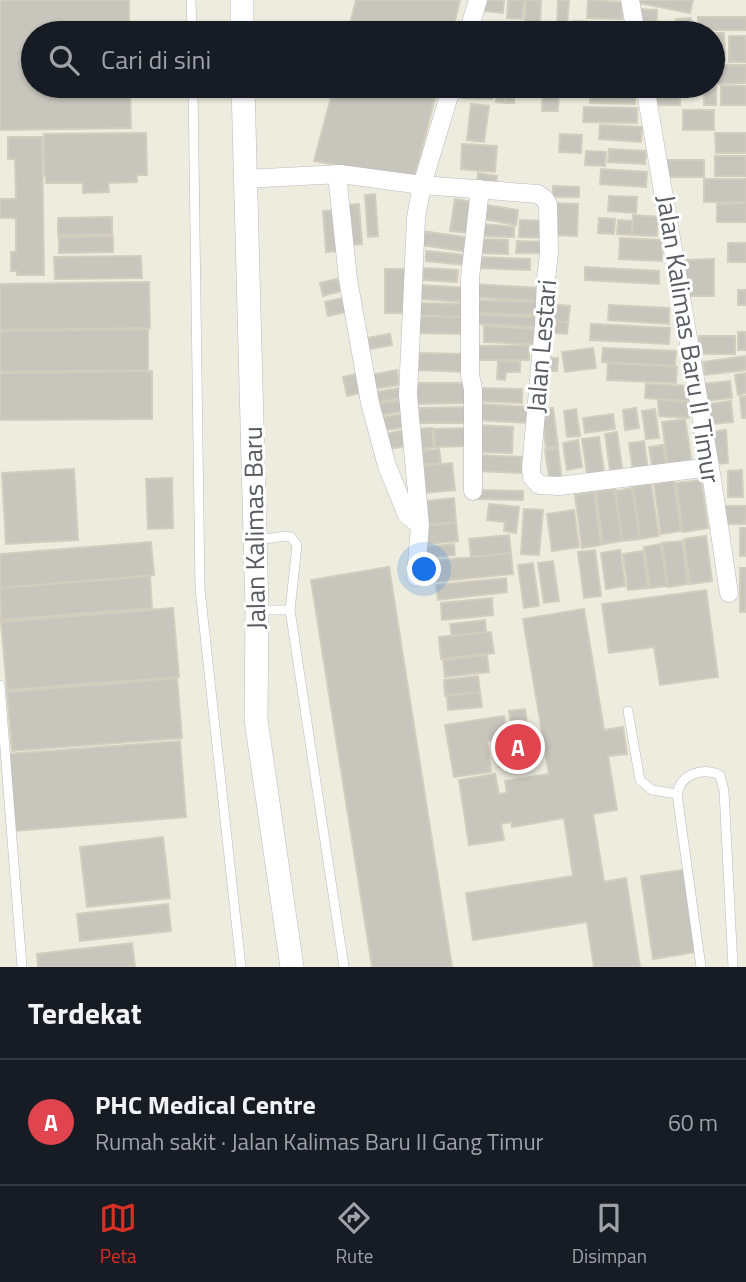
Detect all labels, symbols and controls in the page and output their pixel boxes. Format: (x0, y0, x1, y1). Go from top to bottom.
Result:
search box (21, 21, 725, 98)
text: Cari di sini (101, 40, 211, 79)
icon: search (45, 41, 83, 79)
street label: Jalan Kalimas Baru II Timur (647, 192, 731, 486)
street label: Jalan Lestari (516, 278, 566, 414)
street label: Jalan Kalimas Baru (233, 426, 275, 630)
your location (407, 552, 441, 586)
pin: A (495, 721, 541, 773)
text: Terdekat (28, 990, 142, 1036)
text: PHC Medical Centre (95, 1085, 316, 1124)
text: A (44, 1105, 58, 1140)
text: 60 m (668, 1105, 718, 1140)
text: Rumah sakit · Jalan Kalimas Baru II Gang Timur (95, 1124, 544, 1159)
tab: Peta (99, 1199, 137, 1270)
tab: Rute (335, 1199, 373, 1270)
tab: Disimpan (572, 1199, 647, 1270)

